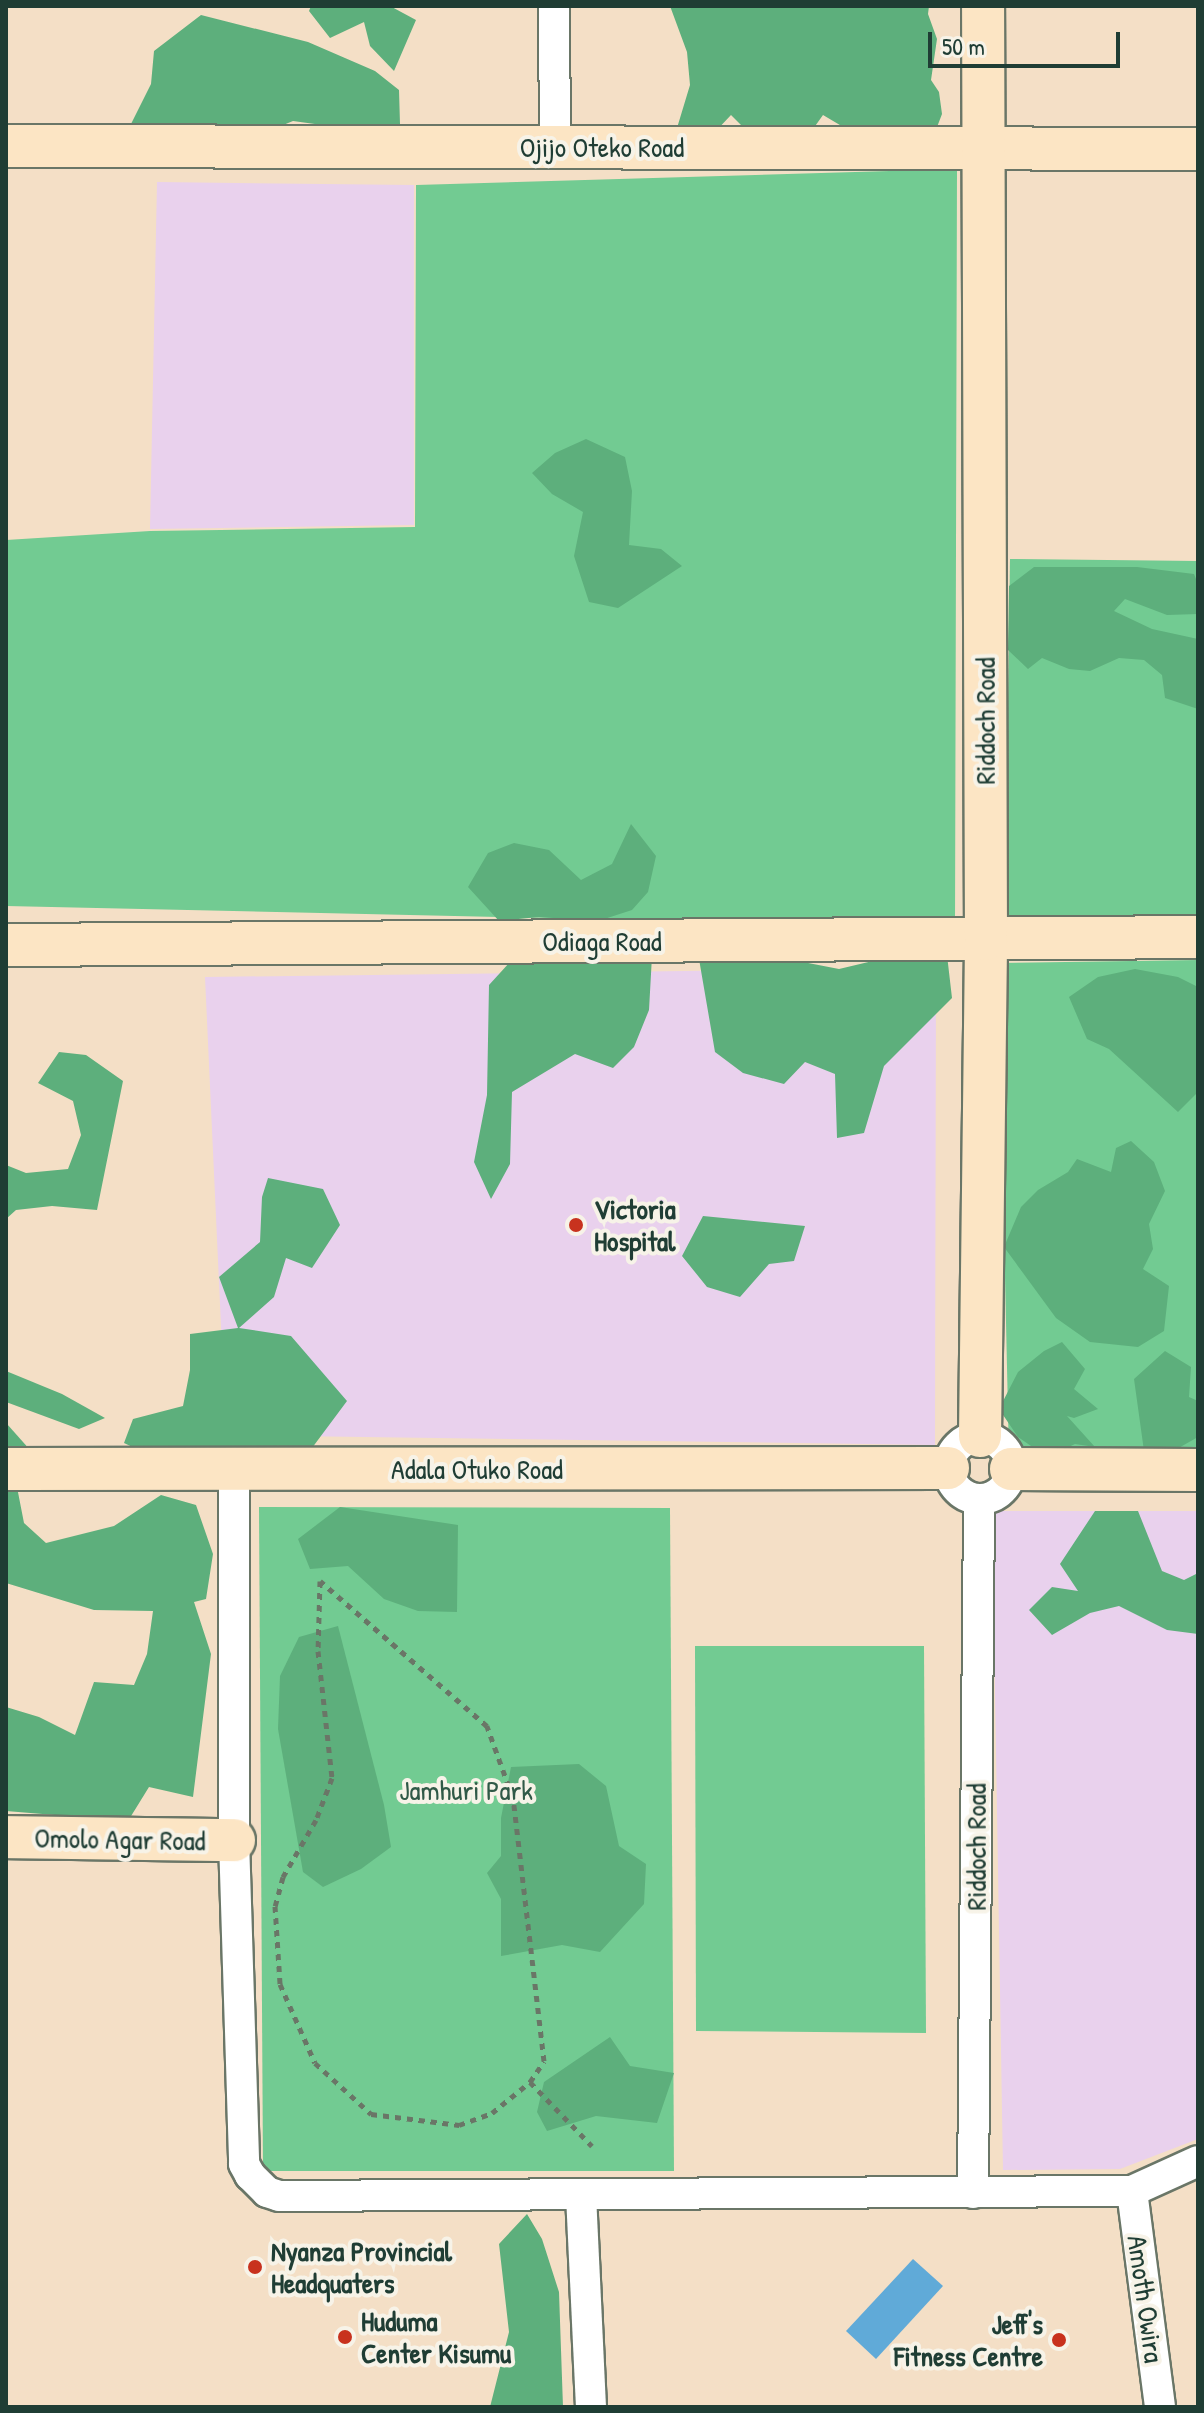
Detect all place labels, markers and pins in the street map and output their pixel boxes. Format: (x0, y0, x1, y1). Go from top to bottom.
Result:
place label: Victoria Hospital (594, 1192, 676, 1258)
marker: Victoria Hospital (565, 1214, 587, 1236)
place label: Nyanza Provincial Headquaters (271, 2234, 452, 2300)
marker: Nyanza Provincial Headquaters (246, 2258, 264, 2276)
place label: Huduma Center Kisumu (361, 2304, 511, 2370)
place label: Jeff's Fitness Centre (894, 2307, 1043, 2373)
marker: Huduma Center Kisumu (336, 2328, 354, 2346)
marker: Jeff's Fitness Centre (1050, 2331, 1068, 2349)

